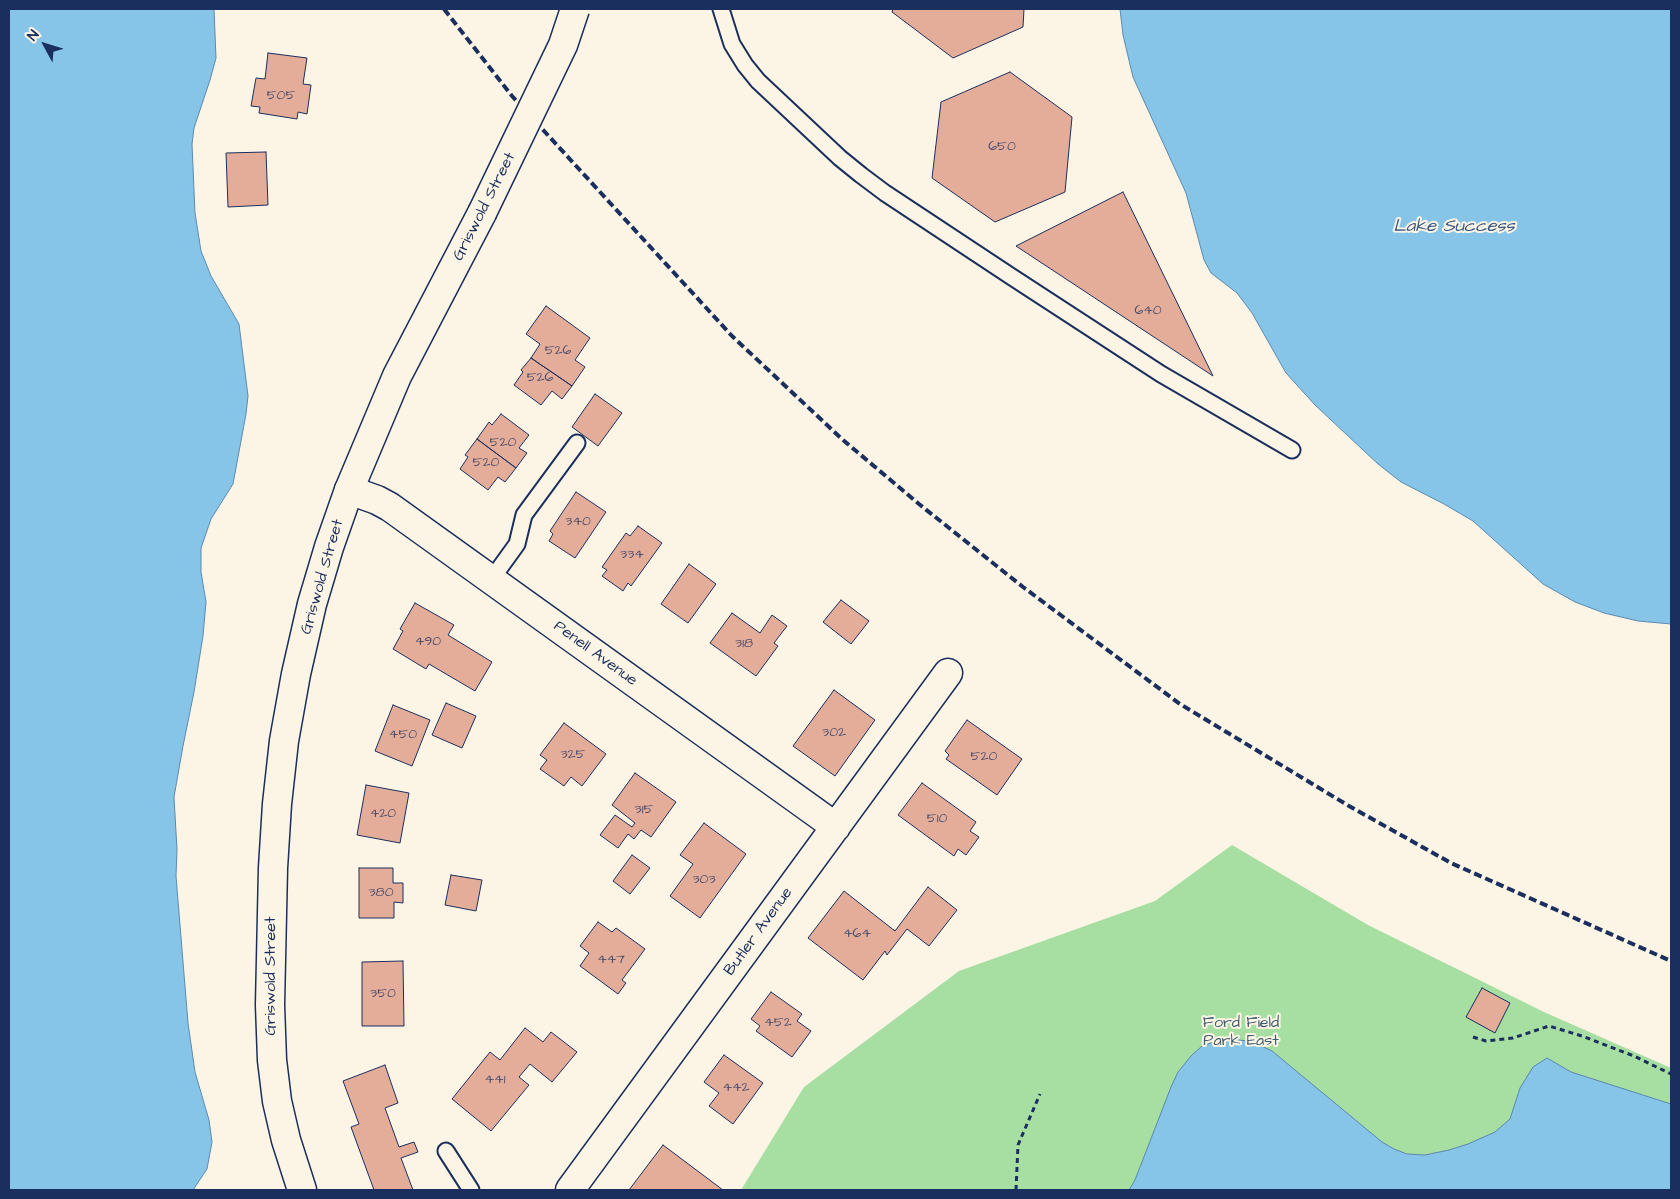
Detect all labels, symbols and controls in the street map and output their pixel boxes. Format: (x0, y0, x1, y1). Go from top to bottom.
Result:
north arrow (20, 20, 70, 70)
text: N (23, 26, 44, 45)
house number: 505 (267, 88, 295, 104)
house number: 650 (988, 139, 1016, 155)
street label: Griswold Street (449, 150, 521, 264)
water label: Lake Success (1394, 216, 1514, 238)
house number: 640 (1134, 303, 1162, 319)
house number: 526 (545, 343, 571, 359)
house number: 526 (527, 370, 553, 386)
house number: 520 (490, 435, 516, 451)
house number: 520 (473, 455, 499, 471)
house number: 340 (565, 514, 591, 530)
street label: Griswold Street (297, 517, 349, 637)
house number: 334 (620, 547, 644, 563)
street label: Penell Avenue (549, 617, 641, 691)
house number: 490 (415, 634, 441, 650)
house number: 318 (735, 636, 753, 652)
house number: 302 (822, 725, 846, 741)
house number: 450 (389, 727, 417, 743)
house number: 325 (560, 747, 586, 763)
house number: 520 (971, 749, 997, 765)
house number: 315 (635, 802, 653, 818)
house number: 420 (370, 806, 396, 822)
house number: 510 (927, 811, 947, 827)
house number: 303 (692, 872, 716, 888)
street label: Butler Avenue (721, 884, 797, 980)
house number: 380 (368, 885, 394, 901)
street label: Griswold Street (262, 917, 282, 1035)
house number: 464 (843, 926, 871, 942)
house number: 447 (597, 952, 625, 968)
house number: 350 (370, 986, 396, 1002)
park label: Ford Field Park East (1203, 1014, 1279, 1052)
house number: 452 (764, 1015, 792, 1031)
house number: 441 (485, 1072, 505, 1088)
house number: 442 (722, 1080, 750, 1096)

